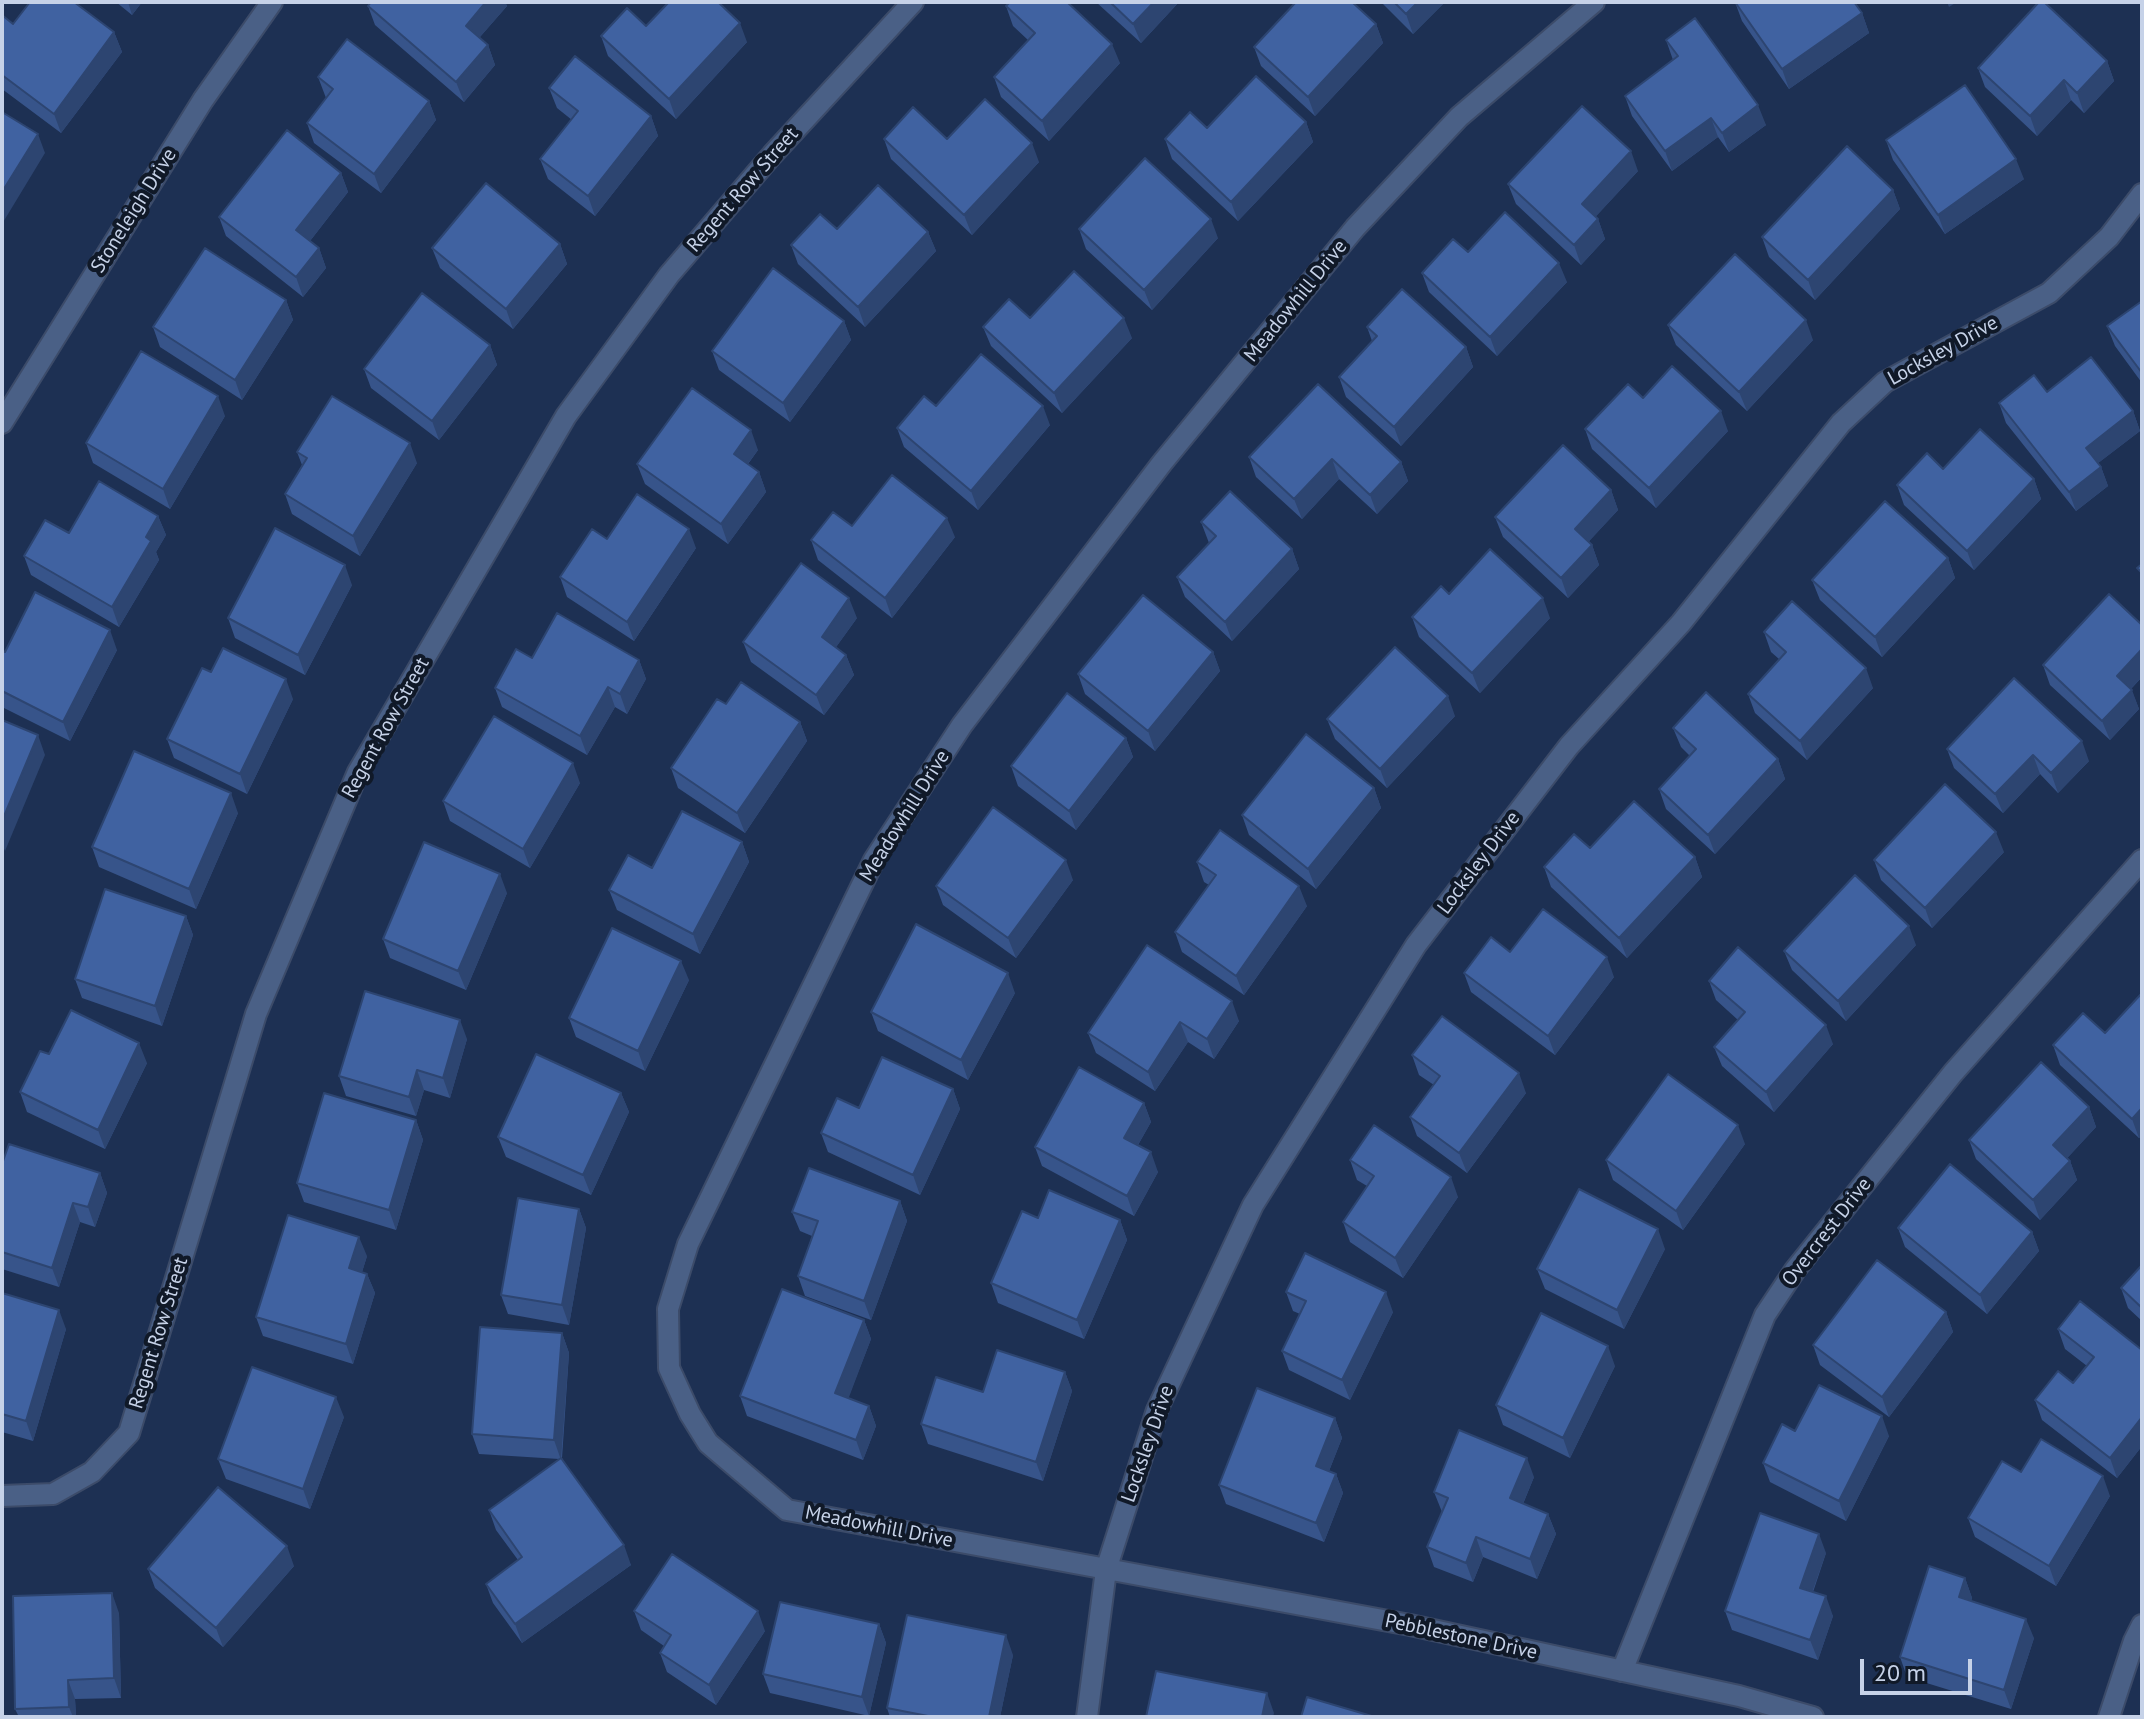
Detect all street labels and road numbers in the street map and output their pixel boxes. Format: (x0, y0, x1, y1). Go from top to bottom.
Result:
street label: Regent Row Street (682, 123, 804, 257)
street label: Stoneleigh Drive (86, 144, 182, 278)
street label: Meadowhill Drive (1239, 235, 1353, 367)
street label: Locksley Drive (1884, 311, 2002, 391)
street label: Regent Row Street (337, 653, 435, 803)
street label: Meadowhill Drive (855, 746, 955, 886)
street label: Locksley Drive (1433, 807, 1525, 919)
street label: Overcrest Drive (1777, 1173, 1877, 1291)
street label: Regent Row Street (125, 1254, 193, 1412)
street label: Locksley Drive (1117, 1382, 1179, 1506)
street label: Meadowhill Drive (803, 1501, 955, 1553)
street label: Pebblestone Drive (1383, 1609, 1539, 1665)

